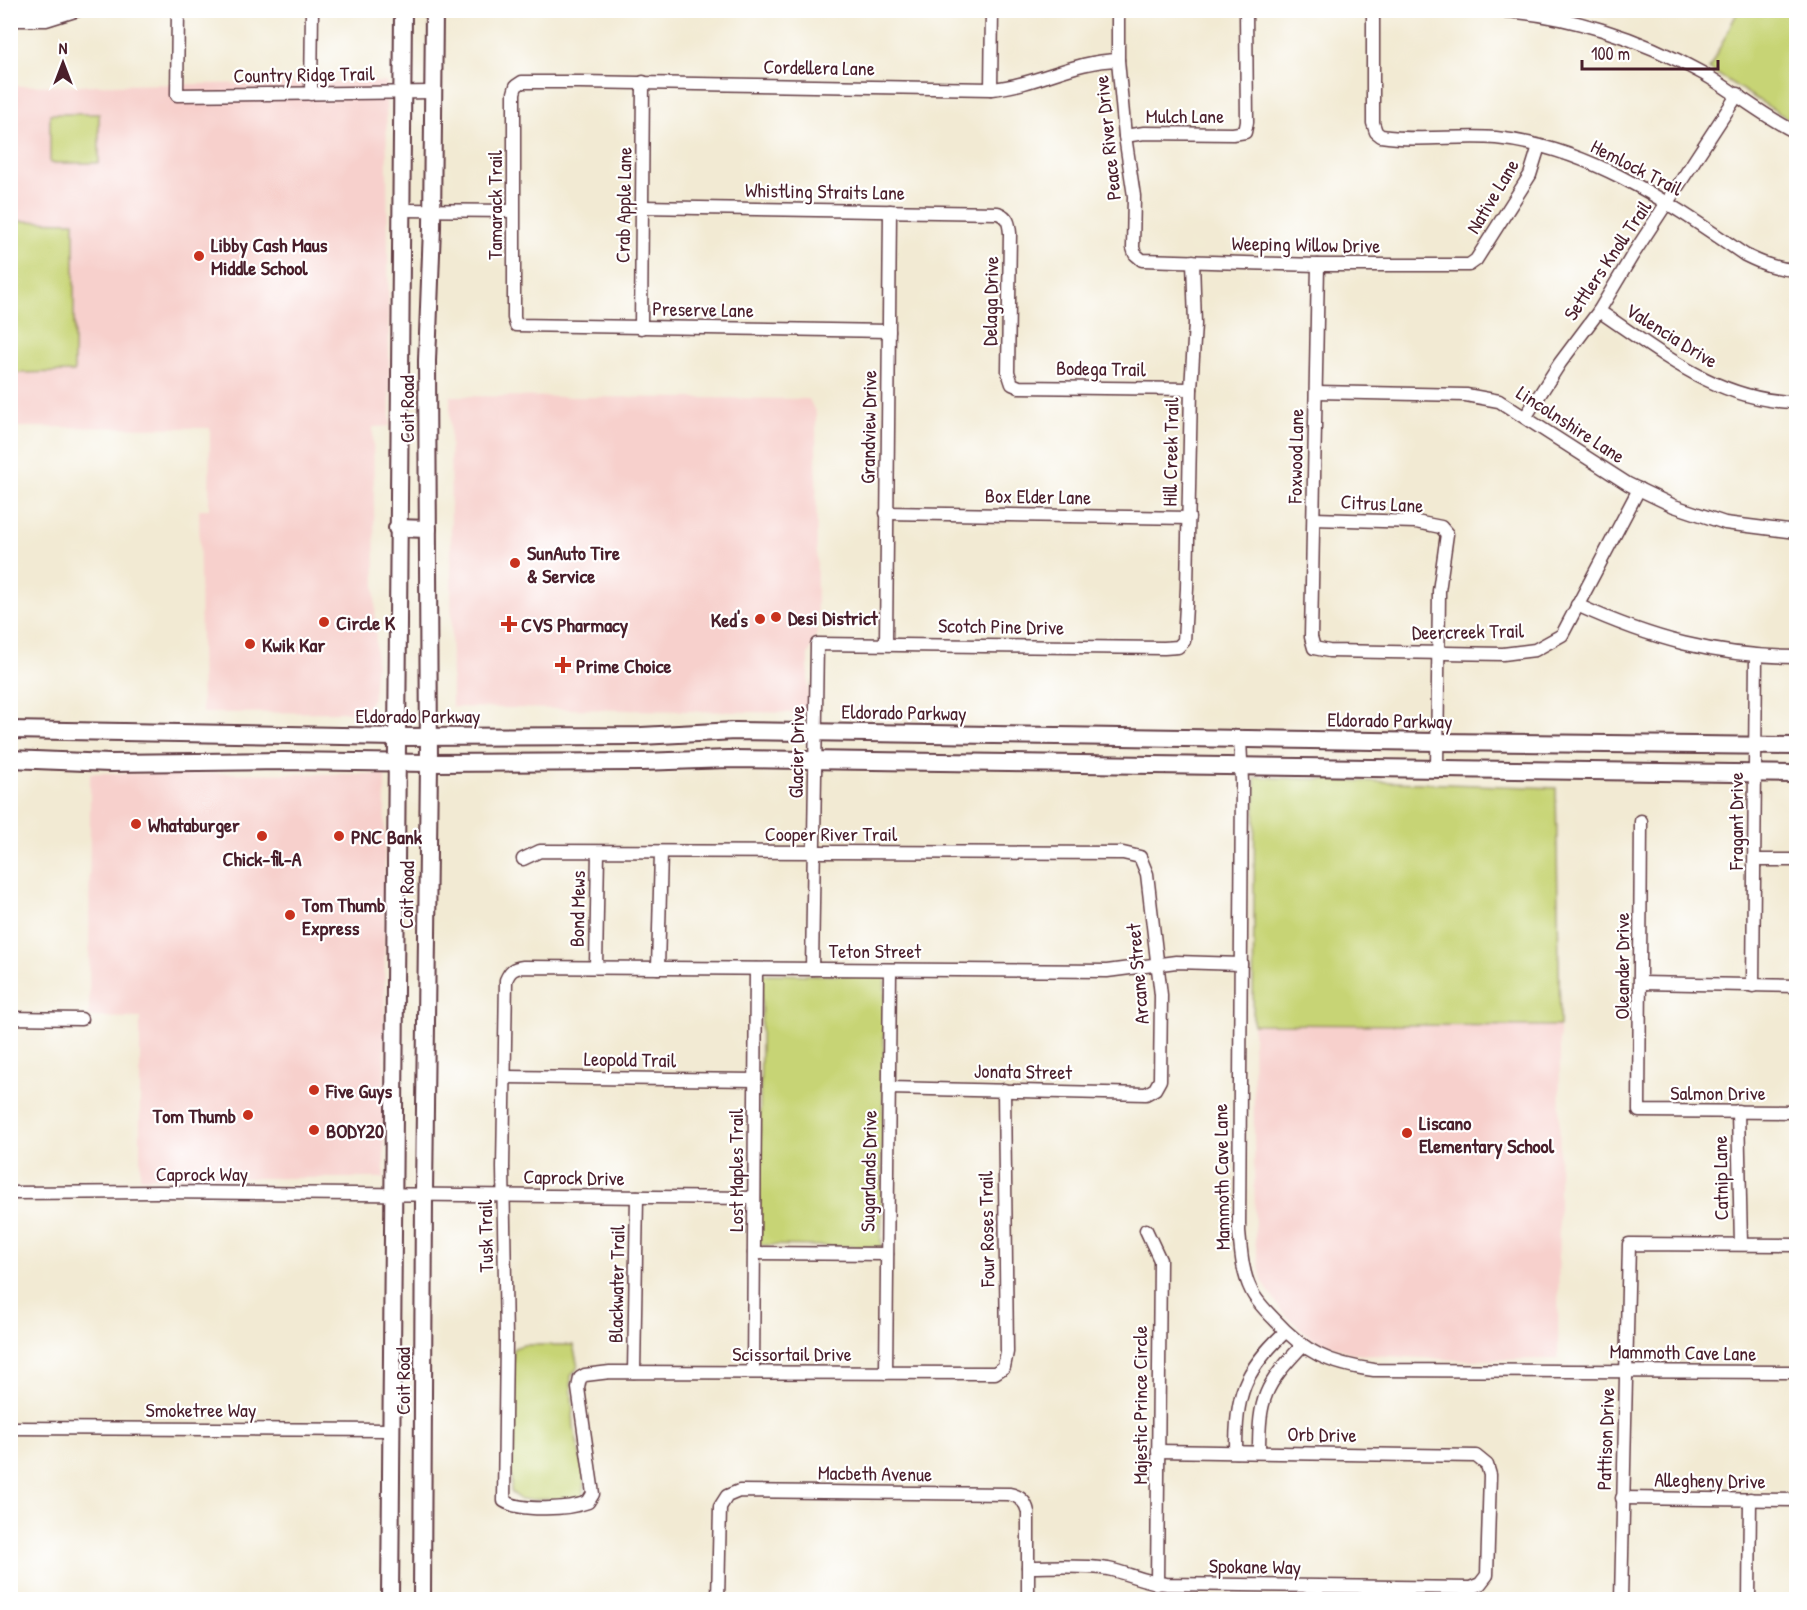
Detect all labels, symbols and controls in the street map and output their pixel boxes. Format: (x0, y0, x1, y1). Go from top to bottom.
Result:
north arrow (33, 33, 93, 93)
scale bar (1582, 33, 1718, 71)
text: N (59, 37, 68, 59)
text: 100 m (1591, 41, 1630, 66)
street label: Cordellera Lane (763, 53, 875, 81)
street label: Country Ridge Trail (233, 59, 376, 89)
street label: Peace River Drive (1087, 74, 1127, 202)
street label: Mulch Lane (1146, 102, 1224, 129)
street label: Hemlock Trail (1586, 132, 1688, 202)
street label: Crab Apple Lane (608, 147, 638, 263)
street label: Tamarack Trail (481, 150, 508, 260)
street label: Native Lane (1459, 154, 1525, 238)
street label: Whistling Straits Lane (745, 176, 905, 206)
street label: Settlers Knoll Trail (1557, 194, 1658, 325)
street label: Weeping Willow Drive (1231, 229, 1381, 259)
place label: Libby Cash Maus Middle School (211, 231, 328, 281)
marker: Libby Cash Maus Middle School (192, 249, 206, 263)
street label: Delaga Drive (976, 256, 1004, 346)
street label: Preserve Lane (652, 295, 754, 323)
street label: Valencia Drive (1621, 296, 1723, 374)
street label: Bodega Trail (1056, 354, 1147, 382)
street label: Grandview Drive (854, 370, 882, 484)
street label: Coit Road (393, 375, 420, 443)
street label: Lincolnshire Lane (1512, 379, 1630, 469)
street label: Hill Creek Trail (1156, 396, 1184, 507)
street label: Foxwood Lane (1281, 408, 1309, 505)
street label: Box Elder Lane (985, 482, 1091, 510)
street label: Citrus Lane (1340, 487, 1424, 519)
place label: SunAuto Tire & Service (527, 539, 620, 589)
marker: SunAuto Tire & Service (508, 556, 522, 570)
place label: Desi District (788, 604, 879, 631)
place label: Ked's (711, 606, 748, 633)
place label: Circle K (336, 609, 396, 636)
marker: Desi District (769, 610, 783, 624)
place label: CVS Pharmacy (521, 611, 629, 639)
street label: Scotch Pine Drive (938, 611, 1064, 641)
marker: Ked's (753, 612, 767, 626)
marker: Circle K (317, 615, 331, 629)
marker: CVS Pharmacy (502, 617, 516, 631)
street label: Deercreek Trail (1412, 617, 1525, 645)
place label: Kwik Kar (262, 631, 325, 658)
marker: Kwik Kar (243, 637, 257, 651)
place label: Prime Choice (576, 652, 672, 679)
marker: Prime Choice (554, 656, 572, 674)
street label: Eldorado Parkway (841, 697, 967, 727)
street label: Eldorado Parkway (355, 702, 481, 729)
street label: Glacier Drive (782, 705, 810, 799)
street label: Eldorado Parkway (1327, 705, 1453, 735)
street label: Fragant Drive (1722, 772, 1749, 871)
place label: Whataburger (148, 811, 240, 839)
marker: Whataburger (129, 817, 143, 831)
street label: Cooper River Trail (765, 820, 898, 847)
place label: PNC Bank (351, 823, 423, 850)
marker: Chick-fil-A (255, 829, 269, 843)
marker: PNC Bank (332, 829, 346, 843)
place label: Chick-fil-A (222, 845, 302, 872)
street label: Coit Road (392, 861, 420, 929)
street label: Bond Mews (563, 870, 591, 947)
place label: Tom Thumb Express (301, 891, 385, 942)
marker: Tom Thumb Express (283, 908, 297, 922)
street label: Oleander Drive (1608, 912, 1635, 1019)
street label: Arcane Street (1119, 921, 1155, 1026)
street label: Teton Street (829, 937, 922, 964)
street label: Leopold Trail (584, 1045, 677, 1073)
street label: Jonata Street (974, 1057, 1073, 1085)
place label: Five Guys (325, 1077, 393, 1105)
street label: Salmon Drive (1670, 1079, 1766, 1106)
marker: Five Guys (307, 1083, 321, 1097)
place label: Tom Thumb (152, 1102, 236, 1129)
street label: Mammoth Cave Lane (1206, 1103, 1236, 1250)
marker: Tom Thumb (241, 1108, 255, 1122)
street label: Lost Maples Trail (722, 1108, 749, 1232)
place label: Liscano Elementary School (1419, 1109, 1555, 1160)
street label: Sugarlands Drive (853, 1110, 883, 1232)
place label: BODY20 (326, 1117, 384, 1144)
marker: BODY20 (307, 1123, 321, 1137)
marker: Liscano Elementary School (1400, 1126, 1414, 1140)
street label: Catnip Lane (1706, 1135, 1734, 1221)
street label: Caprock Way (156, 1160, 248, 1187)
street label: Caprock Drive (523, 1163, 625, 1191)
street label: Four Roses Trail (971, 1170, 1001, 1288)
street label: Tusk Trail (471, 1199, 499, 1273)
street label: Blackwater Trail (601, 1224, 631, 1343)
street label: Majestic Prince Circle (1126, 1325, 1153, 1485)
street label: Mammoth Cave Lane (1610, 1337, 1757, 1367)
street label: Scissortail Drive (732, 1340, 852, 1367)
street label: Coit Road (389, 1347, 416, 1415)
street label: Pattison Drive (1590, 1387, 1620, 1491)
street label: Smoketree Way (146, 1396, 256, 1423)
street label: Orb Drive (1287, 1420, 1357, 1448)
street label: Macbeth Avenue (818, 1459, 932, 1487)
street label: Allegheny Drive (1654, 1466, 1766, 1494)
street label: Spokane Way (1209, 1552, 1301, 1580)

